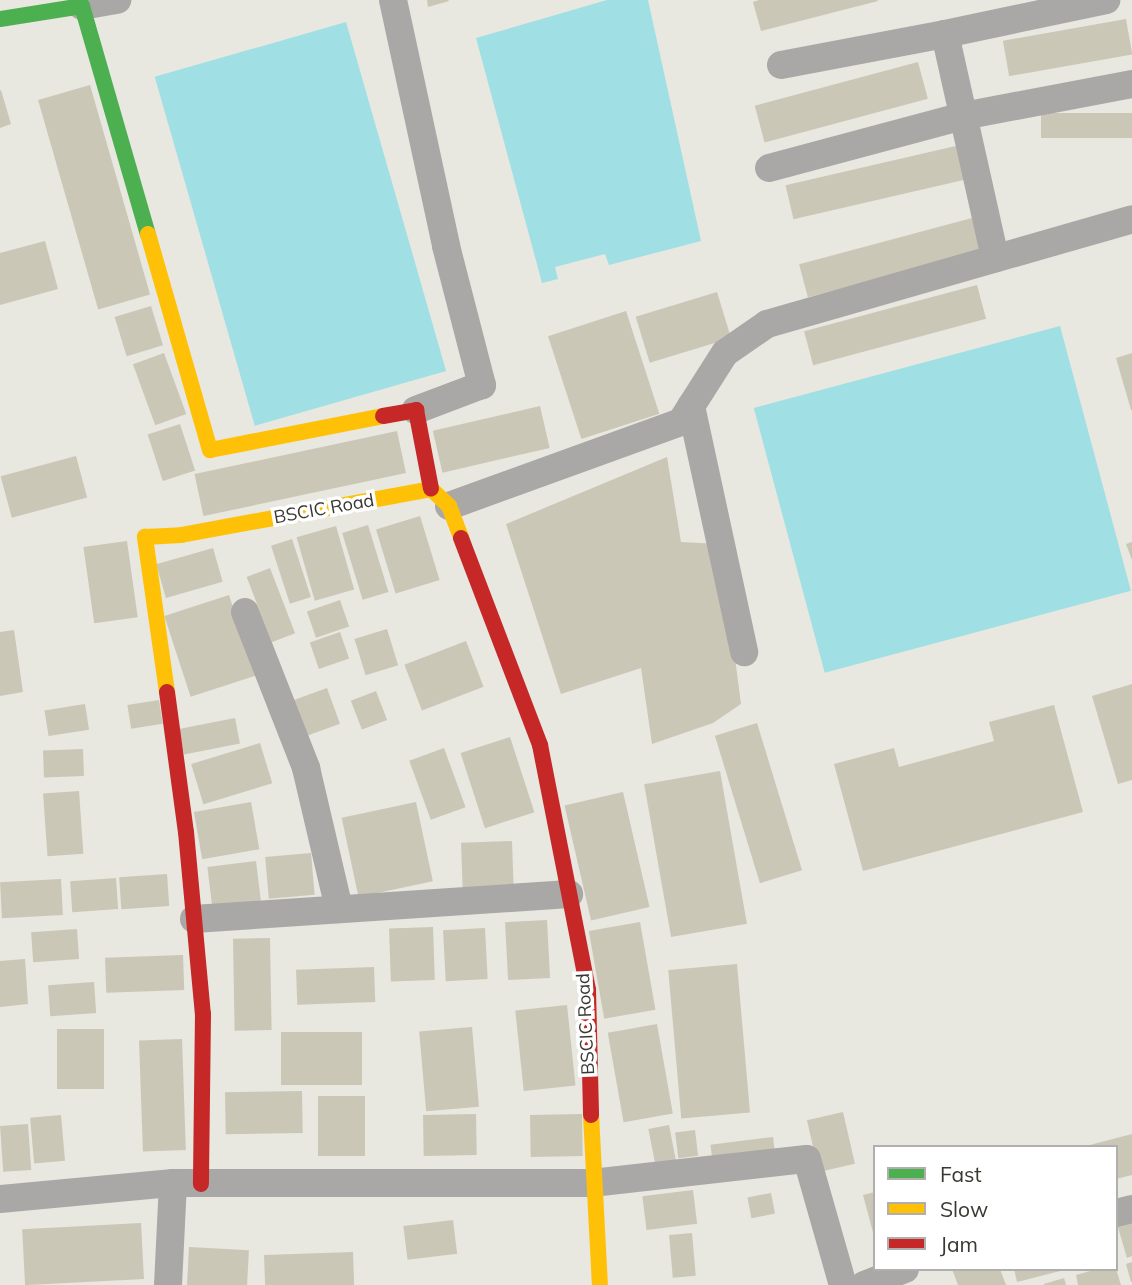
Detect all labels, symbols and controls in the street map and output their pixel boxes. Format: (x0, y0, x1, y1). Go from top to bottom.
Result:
street label: BSCIC Road (272, 490, 376, 528)
street label: BSCIC Road (573, 973, 599, 1075)
legend (873, 1145, 1118, 1271)
text: Fast (940, 1161, 982, 1187)
text: Slow (940, 1196, 988, 1222)
text: Jam (940, 1231, 978, 1257)

